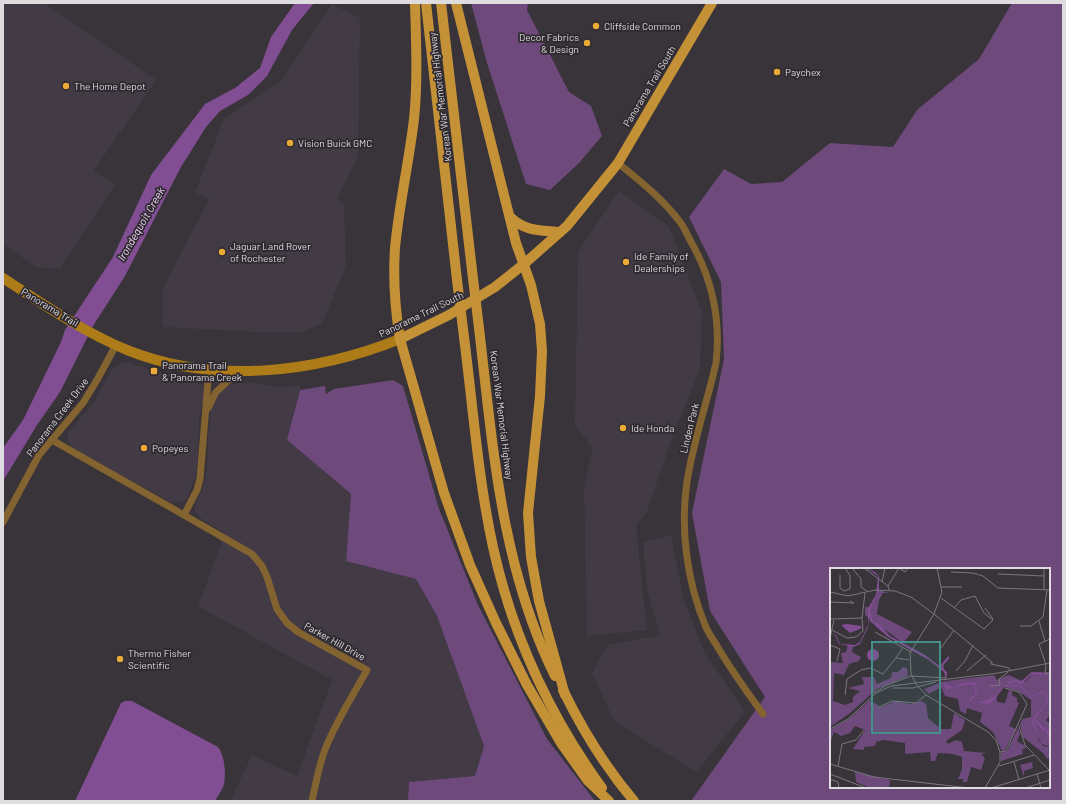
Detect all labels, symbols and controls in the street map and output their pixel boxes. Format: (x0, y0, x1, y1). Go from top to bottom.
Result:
place label: Cliffside Common (604, 20, 681, 32)
marker: Cliffside Common (591, 21, 601, 31)
street label: Korean War Memorial Highway (426, 31, 454, 162)
place label: Decor Fabrics & Design (519, 31, 579, 55)
marker: Decor Fabrics & Design (582, 38, 592, 48)
street label: Panorama Trail South (620, 43, 678, 129)
place label: Paychex (785, 66, 821, 78)
marker: Paychex (772, 67, 782, 77)
place label: The Home Depot (74, 80, 146, 92)
marker: The Home Depot (61, 81, 71, 91)
place label: Vision Buick GMC (298, 137, 372, 149)
marker: Vision Buick GMC (285, 138, 295, 148)
water label: Irondequoit Creek (114, 184, 167, 263)
place label: Jaguar Land Rover of Rochester (230, 240, 311, 264)
marker: Jaguar Land Rover of Rochester (217, 247, 227, 257)
place label: Ide Family of Dealerships (634, 250, 689, 274)
marker: Ide Family of Dealerships (621, 257, 631, 267)
street label: Panorama Trail (19, 285, 81, 329)
street label: Panorama Trail South (377, 288, 465, 340)
street label: Korean War Memorial Highway (488, 350, 516, 481)
place label: Panorama Trail & Panorama Creek (162, 359, 242, 383)
marker: Panorama Trail & Panorama Creek (149, 366, 159, 376)
street label: Panorama Creek Drive (23, 375, 91, 459)
street label: Linden Park (677, 402, 701, 454)
place label: Ide Honda (631, 422, 674, 434)
marker: Ide Honda (618, 423, 628, 433)
place label: Popeyes (152, 442, 189, 454)
marker: Popeyes (139, 443, 149, 453)
inset map (830, 568, 1050, 788)
street label: Parker Hill Drive (302, 619, 368, 663)
place label: Thermo Fisher Scientific (128, 647, 191, 671)
marker: Thermo Fisher Scientific (115, 654, 125, 664)

